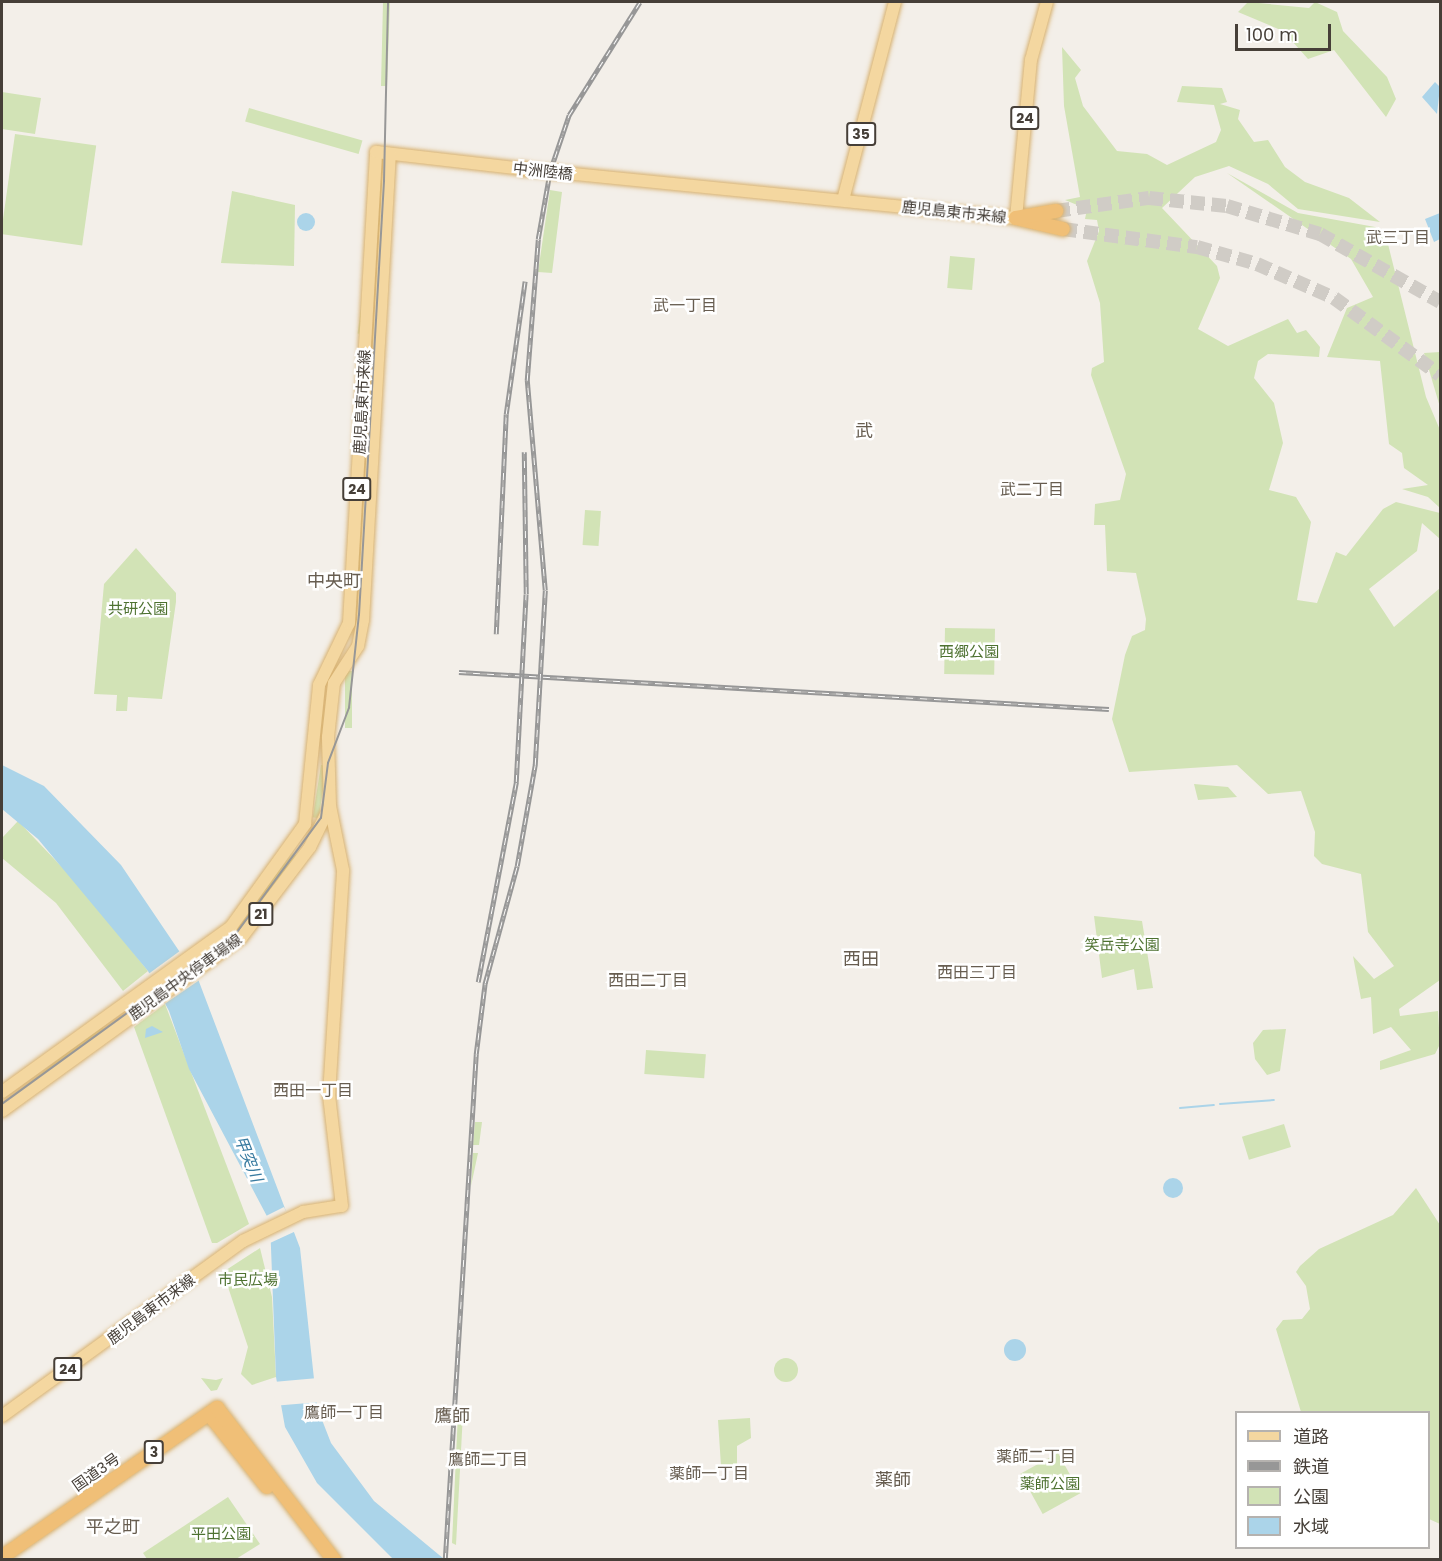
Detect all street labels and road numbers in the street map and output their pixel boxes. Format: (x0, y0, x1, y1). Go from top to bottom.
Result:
road number: 24 (1010, 107, 1040, 129)
road number: 35 (846, 123, 876, 145)
street label: 中洲陸橋 (512, 159, 574, 183)
street label: 鹿児島東市来線 (901, 198, 1007, 226)
street label: 鹿児島東市来線 (350, 349, 374, 455)
road number: 24 (342, 478, 372, 500)
road number: 21 (248, 903, 274, 925)
street label: 鹿児島中央停車場線 (125, 930, 245, 1024)
street label: 鹿児島東市来線 (104, 1270, 198, 1348)
road number: 24 (53, 1358, 83, 1380)
road number: 3 (144, 1441, 164, 1463)
street label: 国道3号 (69, 1449, 123, 1495)

